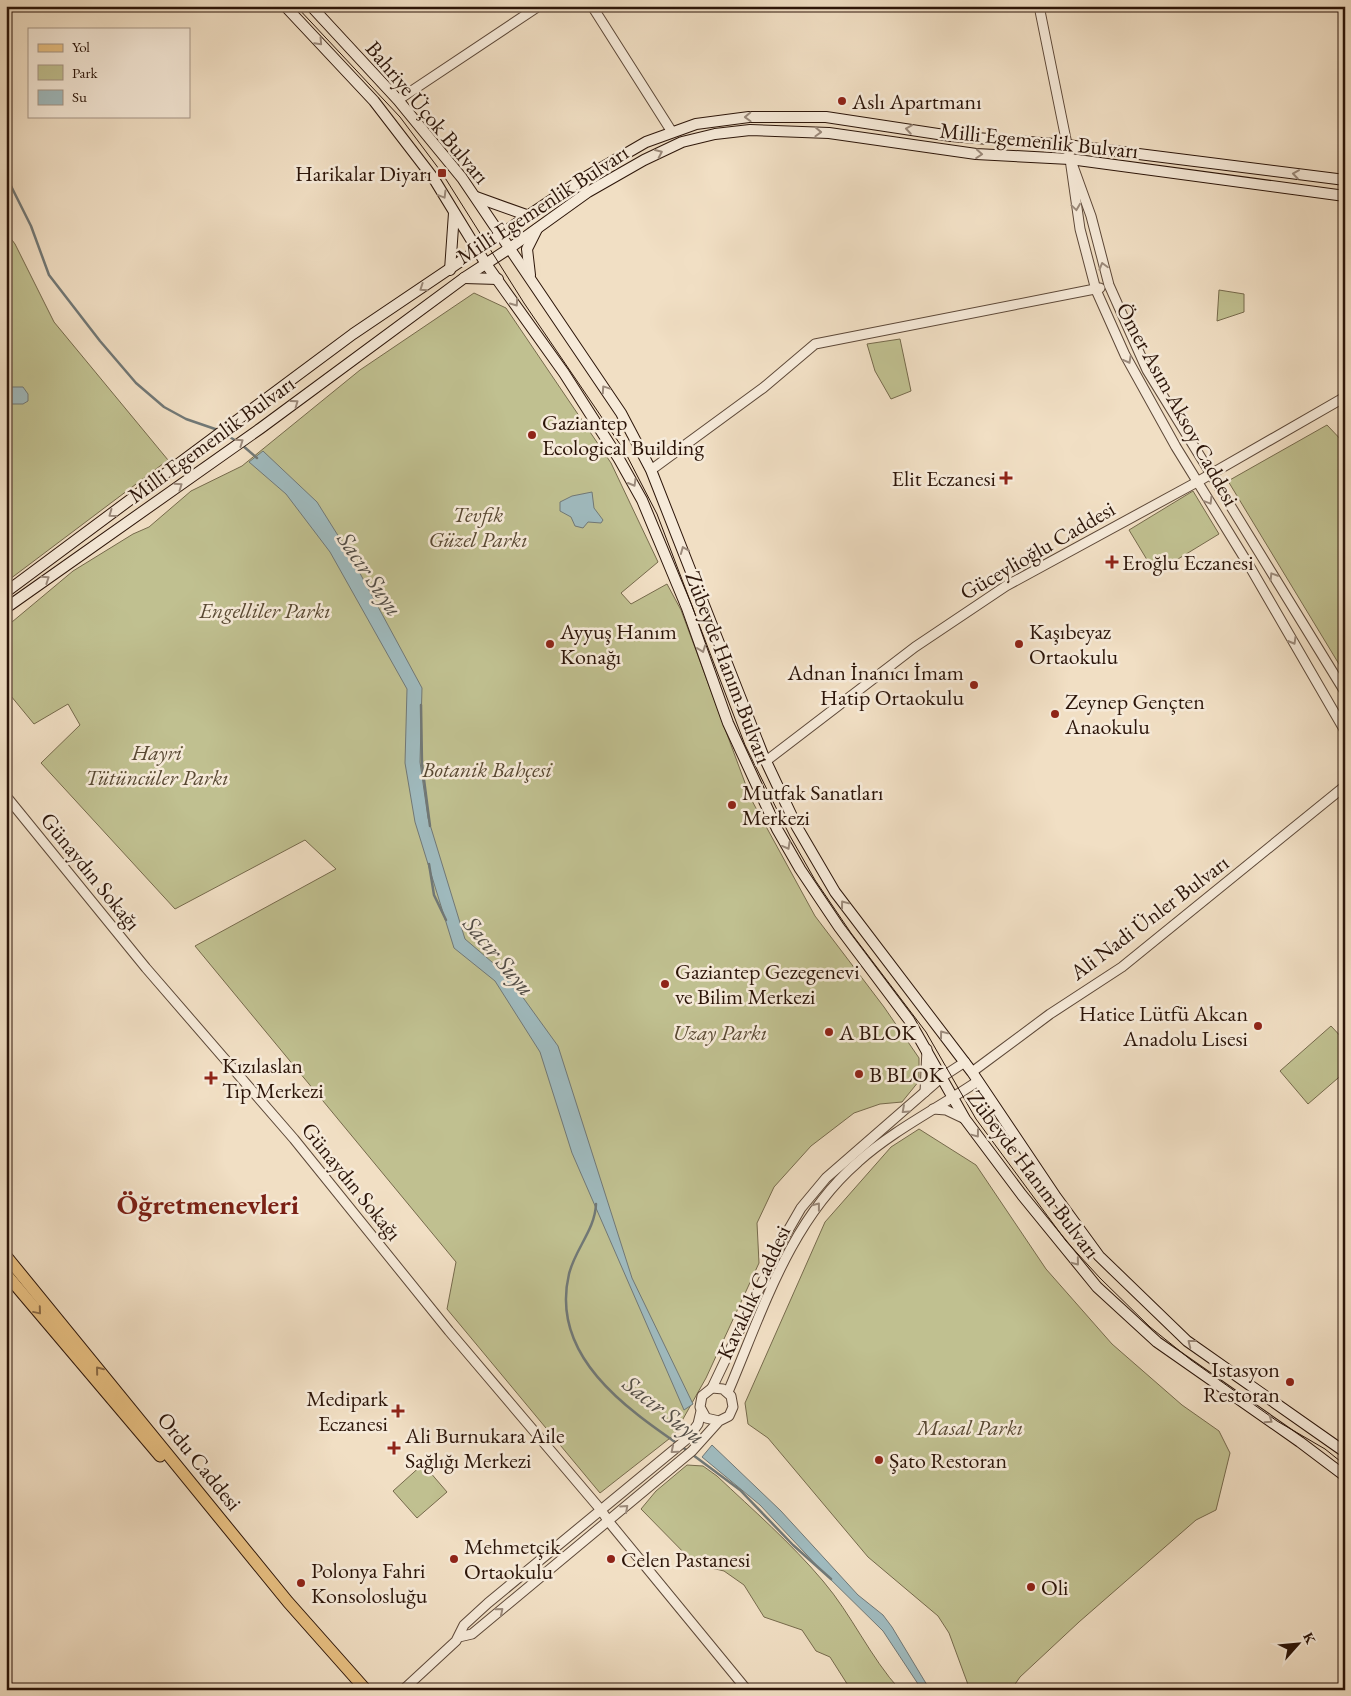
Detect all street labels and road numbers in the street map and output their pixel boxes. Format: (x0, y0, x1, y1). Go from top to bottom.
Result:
street label: Bahriye Üçok Bulvarı (359, 35, 496, 190)
street label: Milli Egemenlik Bulvarı (938, 116, 1140, 165)
street label: Milli Egemenlik Bulvarı (451, 138, 634, 271)
street label: Ömer Asım Aksoy Caddesi (1110, 297, 1246, 511)
street label: Milli Egemenlik Bulvarı (122, 369, 300, 510)
street label: Güceylioğlu Caddesi (954, 494, 1120, 607)
street label: Zübeyde Hanım Bulvarı (678, 567, 779, 767)
street label: Günaydın Sokağı (34, 806, 147, 937)
street label: Ali Nadi Ünler Bulvarı (1063, 848, 1234, 987)
street label: Zübeyde Hanım Bulvarı (961, 1084, 1106, 1264)
street label: Günaydın Sokağı (295, 1116, 408, 1247)
street label: Kavaklık Caddesi (710, 1220, 797, 1364)
street label: Ordu Caddesi (151, 1406, 248, 1517)

